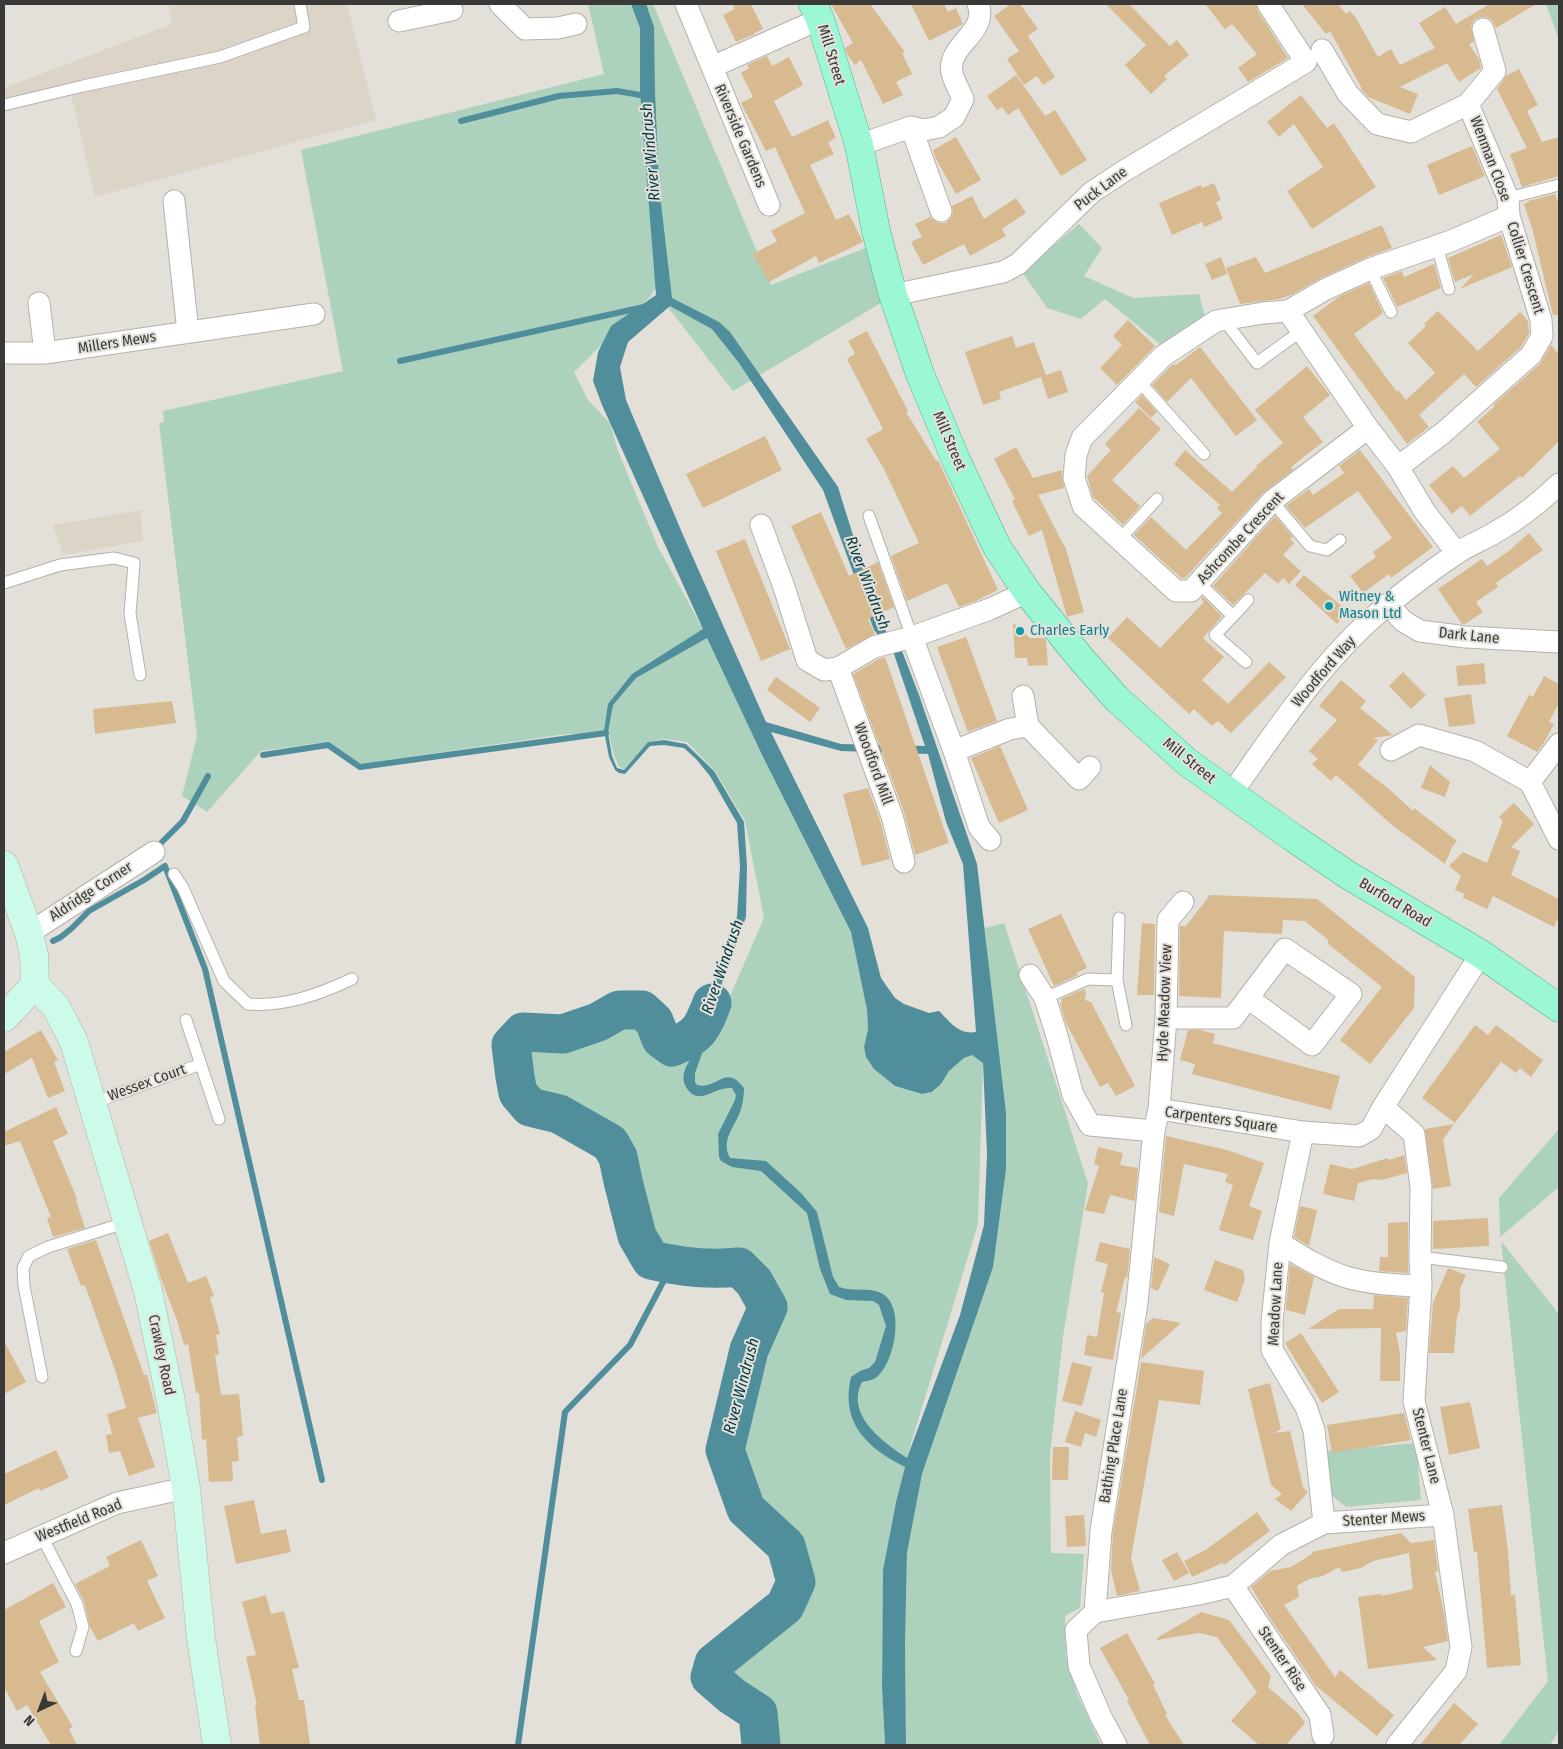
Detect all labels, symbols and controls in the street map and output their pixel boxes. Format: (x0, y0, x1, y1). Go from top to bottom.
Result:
street label: Mill Street (813, 22, 849, 88)
street label: Riverside Gardens (710, 82, 770, 190)
water label: River Windrush (637, 102, 665, 202)
street label: Wenman Close (1466, 114, 1514, 204)
street label: Puck Lane (1071, 163, 1131, 215)
street label: Collier Crescent (1502, 220, 1548, 316)
street label: Millers Mews (77, 328, 157, 358)
street label: Mill Street (928, 409, 970, 473)
street label: Ashcombe Crescent (1194, 488, 1288, 588)
water label: River Windrush (840, 534, 894, 632)
place label: Witney & Mason Ltd (1339, 588, 1402, 623)
marker: Witney & Mason Ltd (1323, 600, 1335, 612)
place label: Charles Early (1030, 622, 1109, 640)
street label: Dark Lane (1438, 624, 1500, 648)
marker: Charles Early (1014, 625, 1026, 637)
street label: Woodford Way (1288, 633, 1360, 711)
street label: Woodford Mill (850, 721, 896, 807)
street label: Mill Street (1159, 734, 1219, 788)
street label: Aldridge Corner (46, 858, 136, 926)
street label: Burford Road (1356, 874, 1434, 932)
water label: River Windrush (698, 917, 748, 1017)
street label: Hyde Meadow View (1154, 944, 1176, 1062)
street label: Wessex Court (106, 1061, 188, 1105)
street label: Carpenters Square (1164, 1103, 1278, 1137)
street label: Meadow Lane (1265, 1262, 1287, 1346)
street label: Crawley Road (144, 1313, 178, 1397)
water label: River Windrush (720, 1336, 764, 1436)
street label: Bathing Place Lane (1096, 1387, 1132, 1505)
street label: Stenter Lane (1408, 1406, 1444, 1486)
street label: Westfield Road (33, 1495, 125, 1547)
street label: Stenter Mews (1342, 1507, 1426, 1531)
street label: Stenter Rise (1254, 1623, 1310, 1695)
north arrow (15, 1684, 65, 1734)
text: N (21, 1711, 38, 1729)

